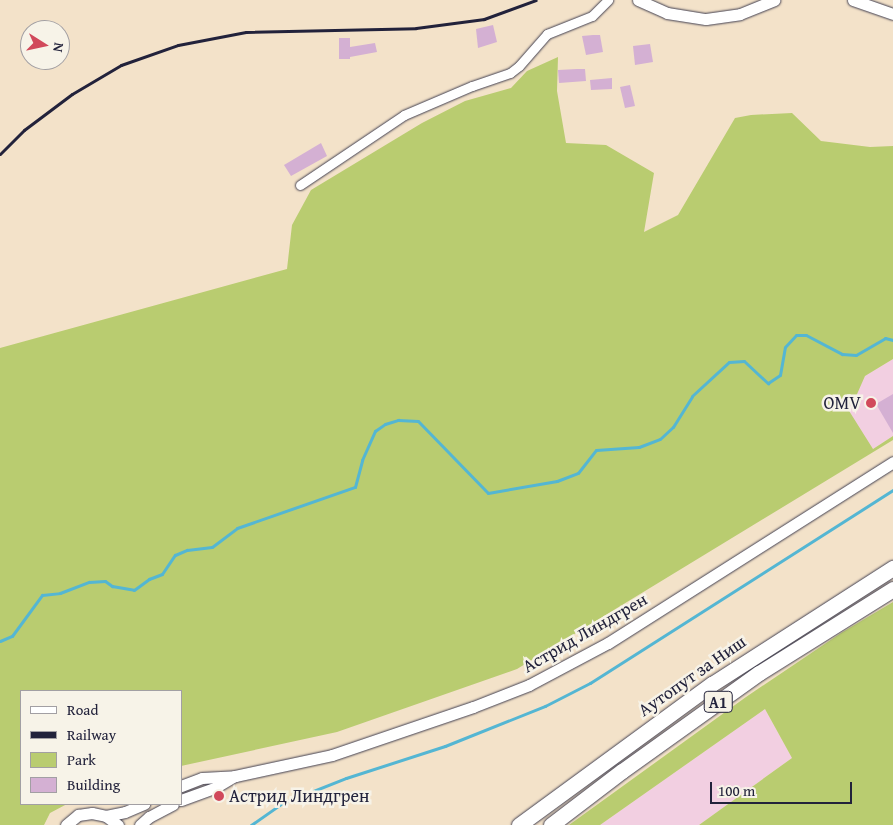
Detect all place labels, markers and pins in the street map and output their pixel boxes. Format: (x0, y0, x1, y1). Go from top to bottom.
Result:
place label: OMV (824, 392, 861, 414)
marker: OMV (865, 397, 877, 409)
place label: Астрид Линдгрен (229, 785, 369, 807)
marker: Астрид Линдгрен (213, 790, 225, 802)

